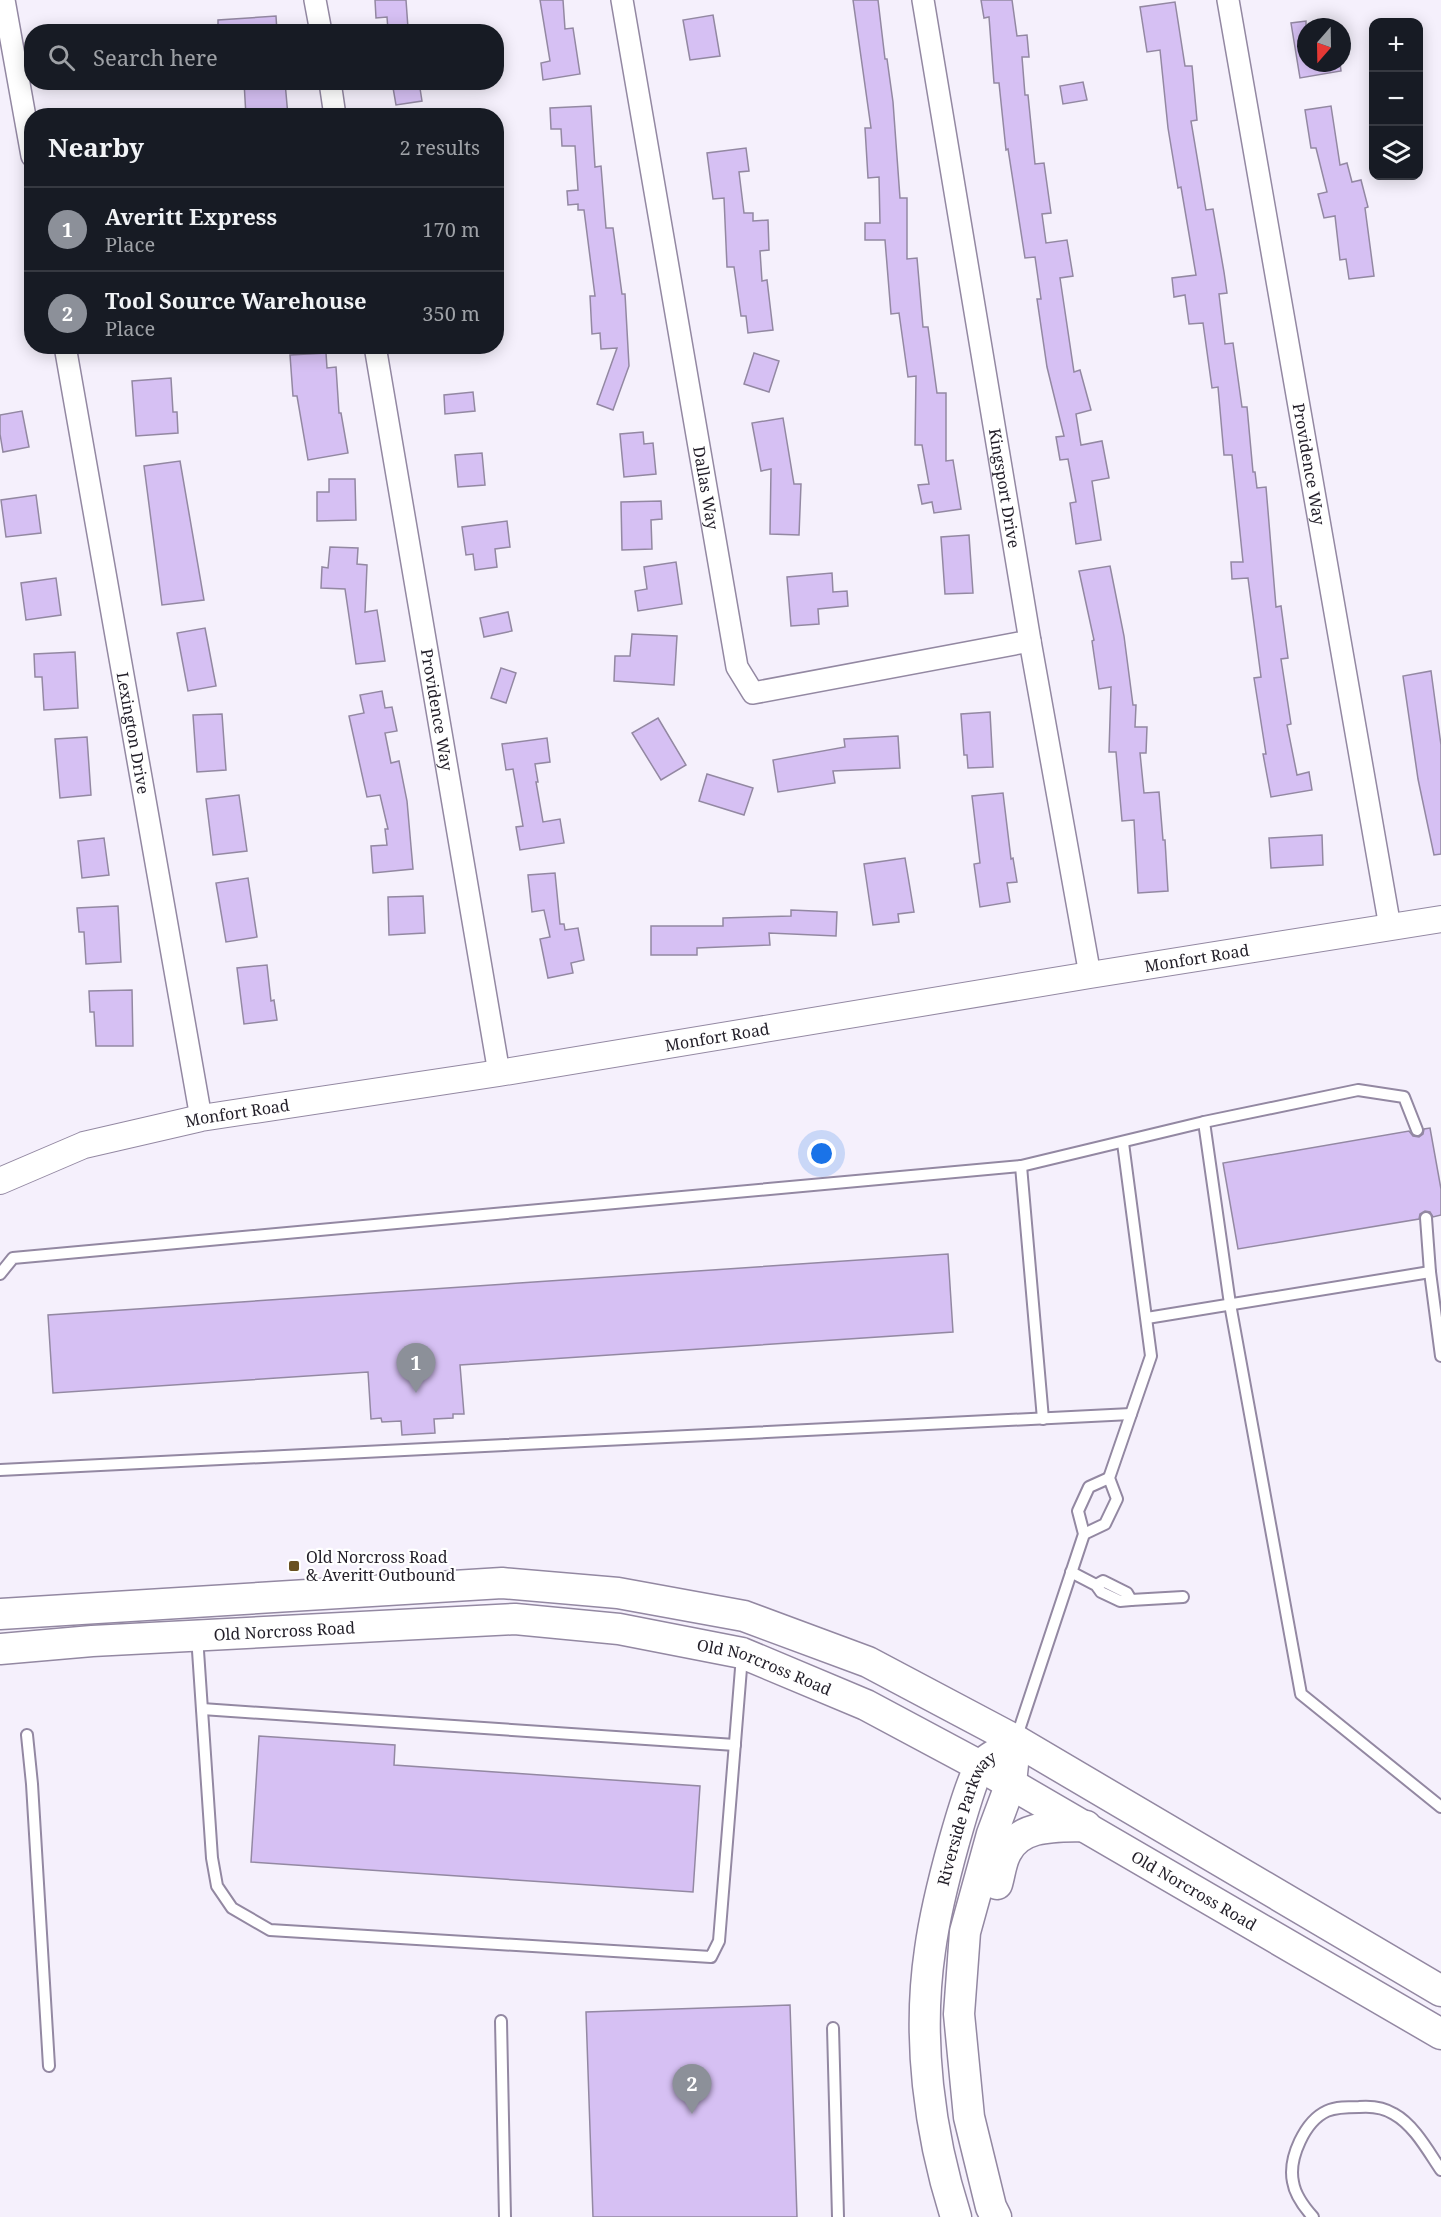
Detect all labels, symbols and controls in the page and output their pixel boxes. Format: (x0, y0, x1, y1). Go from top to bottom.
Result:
north arrow (1297, 18, 1351, 72)
map controls (1369, 18, 1423, 180)
button: + (1369, 18, 1423, 72)
search box (24, 24, 504, 90)
icon: search (45, 41, 78, 74)
text: Search here (93, 42, 218, 72)
button: − (1369, 72, 1423, 126)
button: layers (1369, 126, 1423, 180)
text: Nearby (48, 129, 144, 165)
text: 2 results (400, 134, 480, 161)
text: Averitt Express (105, 201, 277, 231)
text: 1 (62, 216, 73, 243)
text: 170 m (422, 216, 480, 243)
text: Place (105, 231, 155, 258)
text: Tool Source Warehouse (105, 285, 367, 315)
text: 2 (62, 300, 73, 327)
text: 350 m (422, 300, 480, 327)
text: Place (105, 315, 155, 342)
street label: Providence Way (1288, 401, 1331, 528)
street label: Kingsport Drive (984, 427, 1025, 550)
street label: Dallas Way (688, 444, 724, 532)
street label: Providence Way (416, 647, 458, 773)
street label: Lexington Drive (112, 670, 155, 796)
street label: Monfort Road (1143, 939, 1251, 977)
street label: Monfort Road (663, 1017, 771, 1056)
street label: Monfort Road (183, 1094, 291, 1132)
your location (807, 1139, 836, 1168)
pin: 1 (396, 1344, 436, 1393)
place label: Old Norcross Road & Averitt Outbound (306, 1546, 455, 1586)
marker: Old Norcross Road & Averitt Outbound (287, 1559, 301, 1573)
street label: Old Norcross Road (213, 1616, 356, 1646)
street label: Old Norcross Road (695, 1633, 835, 1700)
street label: Riverside Parkway (932, 1745, 1001, 1888)
street label: Old Norcross Road (1127, 1845, 1261, 1936)
pin: 2 (672, 2064, 712, 2114)

